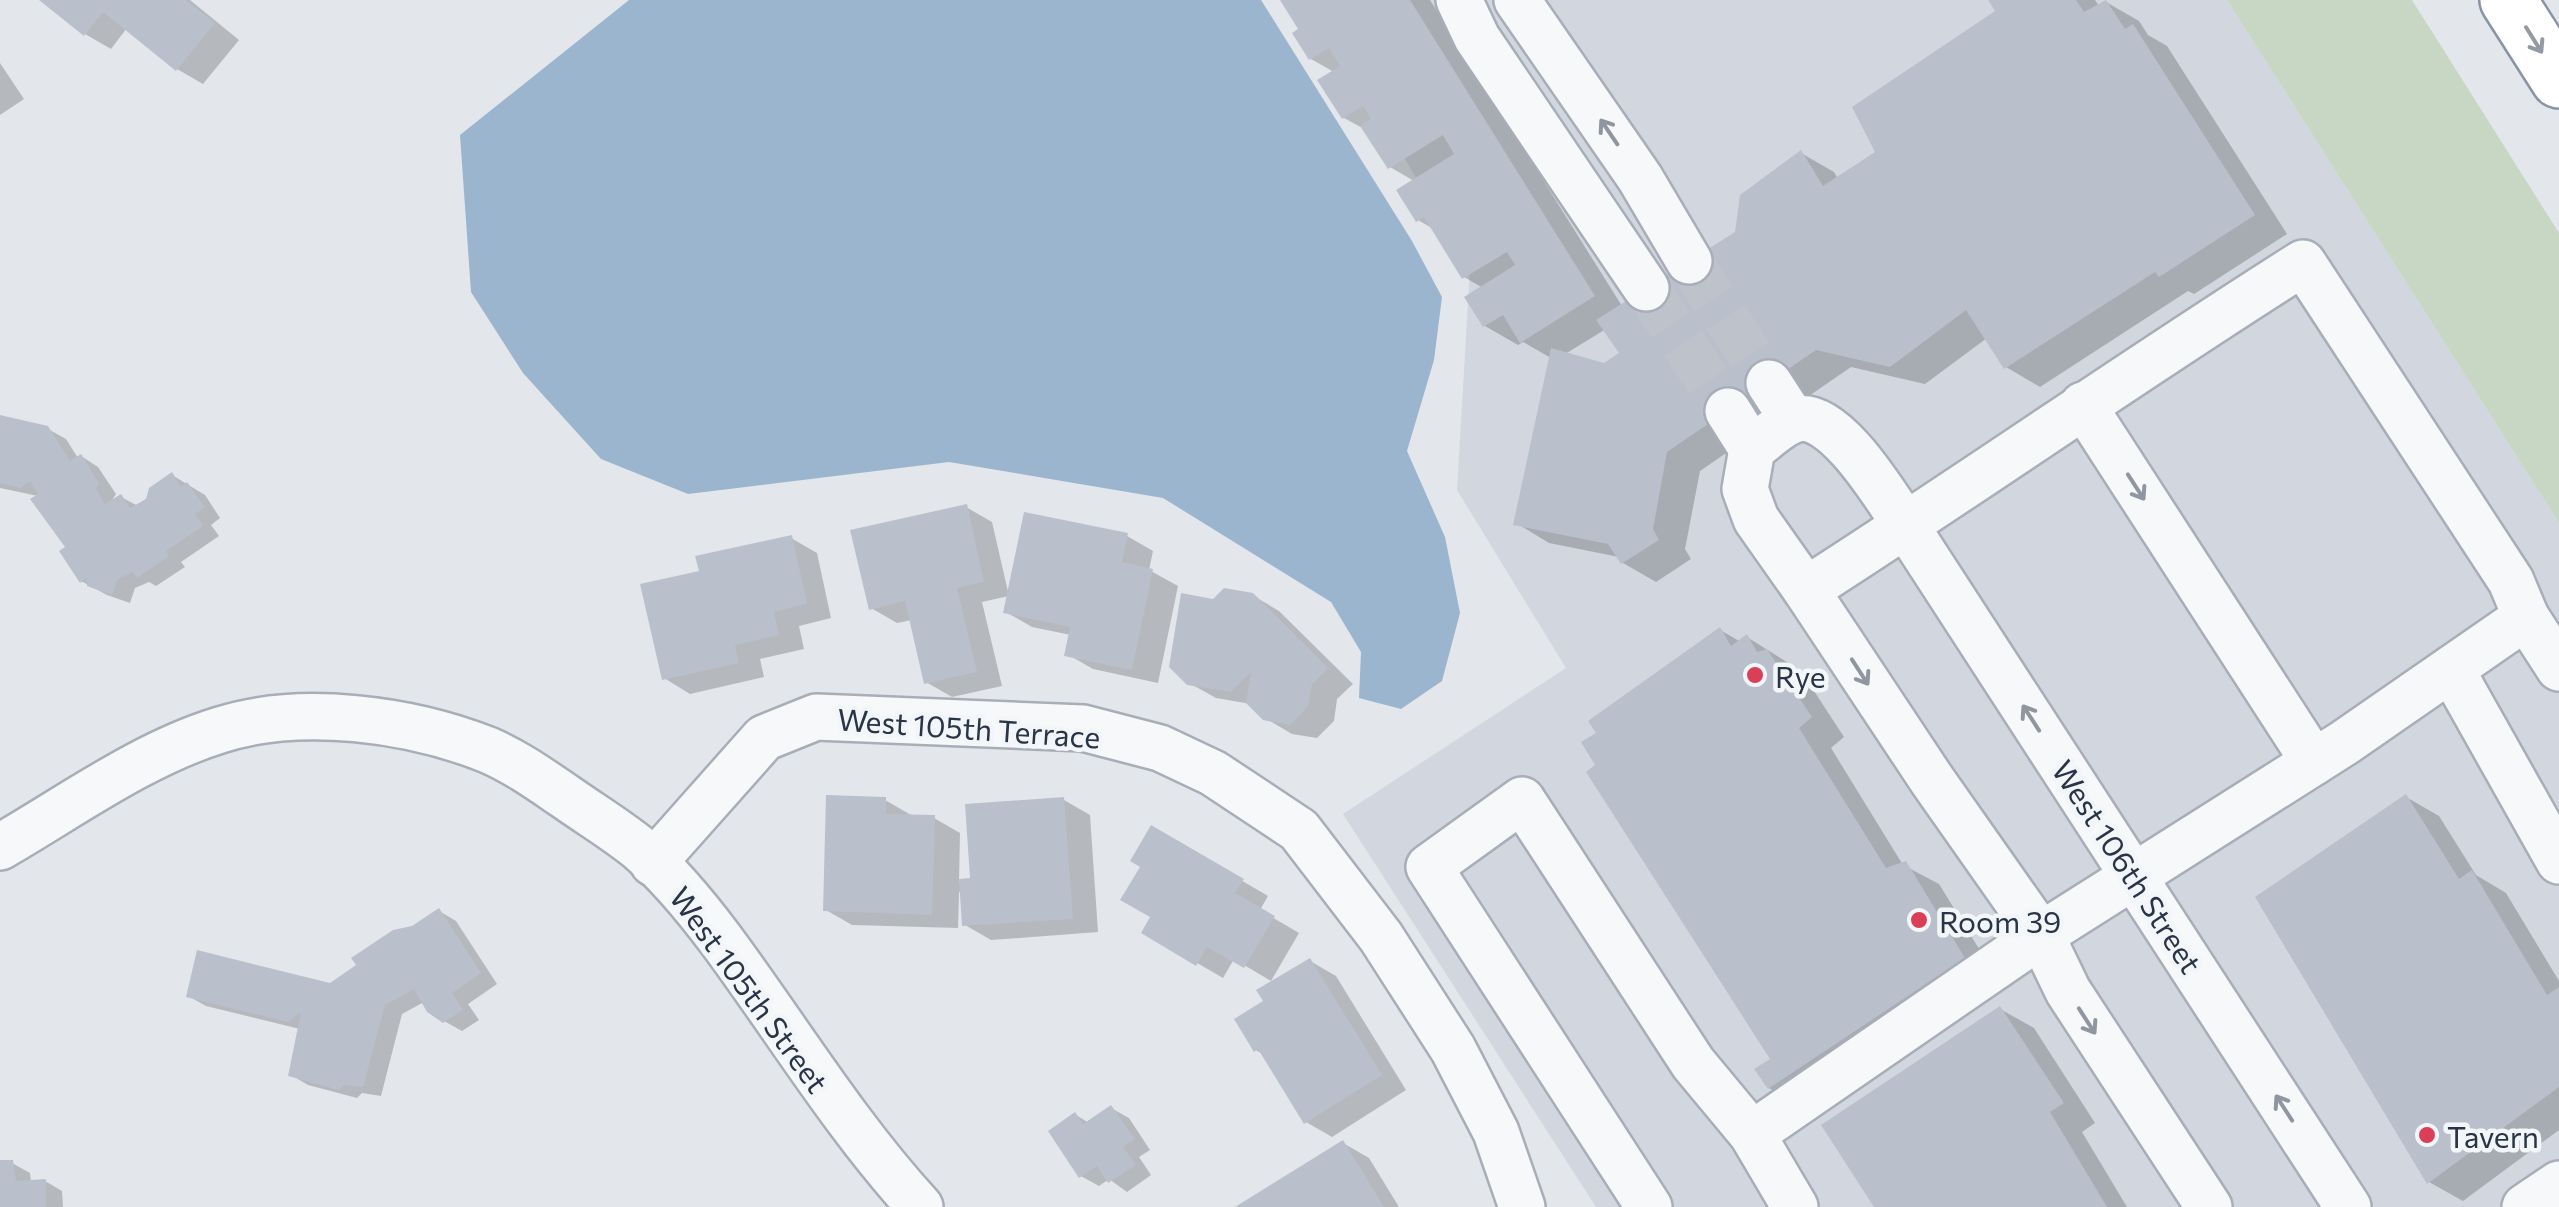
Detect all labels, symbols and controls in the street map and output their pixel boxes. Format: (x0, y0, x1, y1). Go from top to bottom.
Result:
one-way arrow (2523, 25, 2544, 54)
one-way arrow (1599, 119, 1620, 147)
one-way arrow (2126, 472, 2147, 501)
place label: Rye (1775, 657, 1826, 694)
one-way arrow (1849, 657, 1870, 685)
marker: Rye (1744, 664, 1766, 686)
street label: West 105th Terrace (836, 699, 1102, 755)
one-way arrow (2021, 704, 2042, 732)
street label: West 106th Street (2045, 753, 2211, 979)
street label: West 105th Street (663, 879, 837, 1099)
place label: Room 39 (1939, 902, 2061, 939)
marker: Room 39 (1908, 909, 1930, 931)
one-way arrow (2077, 1006, 2098, 1034)
one-way arrow (2274, 1094, 2295, 1122)
place label: Tavern (2447, 1117, 2539, 1154)
marker: Tavern (2416, 1124, 2438, 1146)

